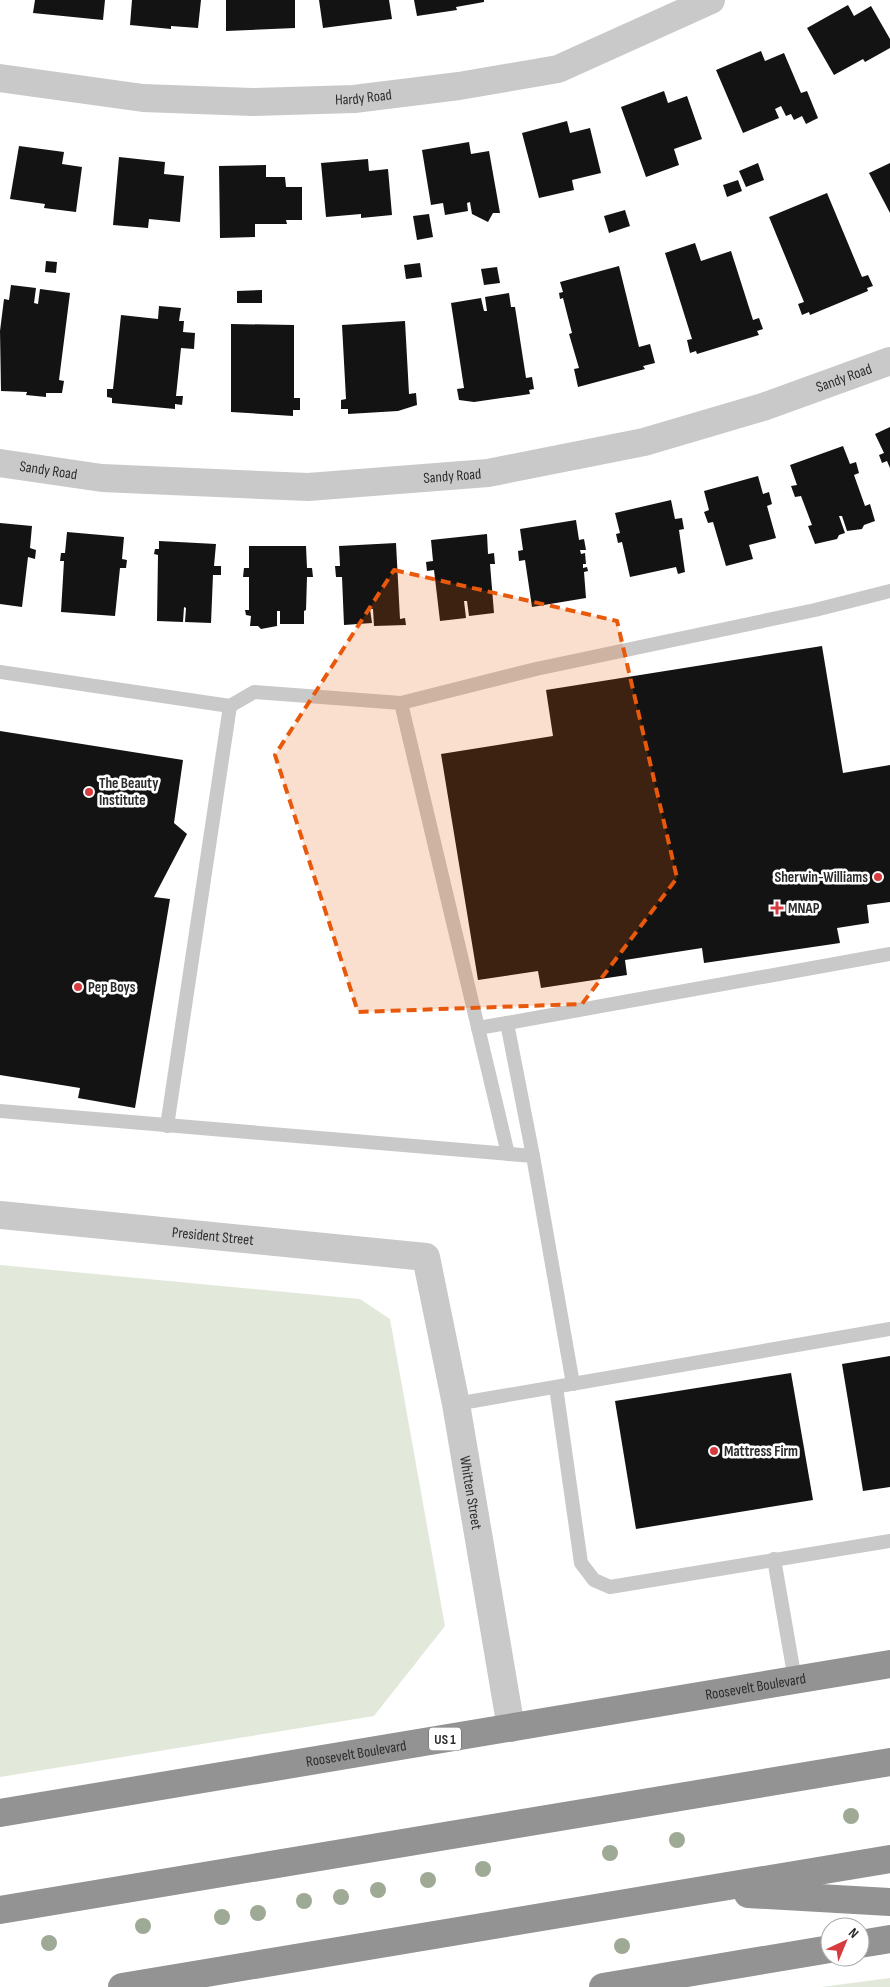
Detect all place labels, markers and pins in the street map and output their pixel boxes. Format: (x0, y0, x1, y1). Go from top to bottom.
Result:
place label: The Beauty Institute (99, 774, 159, 810)
marker: The Beauty Institute (83, 786, 95, 798)
place label: Sherwin-Williams (774, 868, 868, 887)
marker: Sherwin-Williams (872, 871, 884, 883)
place label: MNAP (788, 899, 820, 918)
marker: MNAP (770, 901, 784, 915)
place label: Pep Boys (88, 978, 136, 997)
marker: Pep Boys (72, 981, 84, 993)
place label: Mattress Firm (724, 1442, 798, 1461)
marker: Mattress Firm (708, 1445, 720, 1457)

